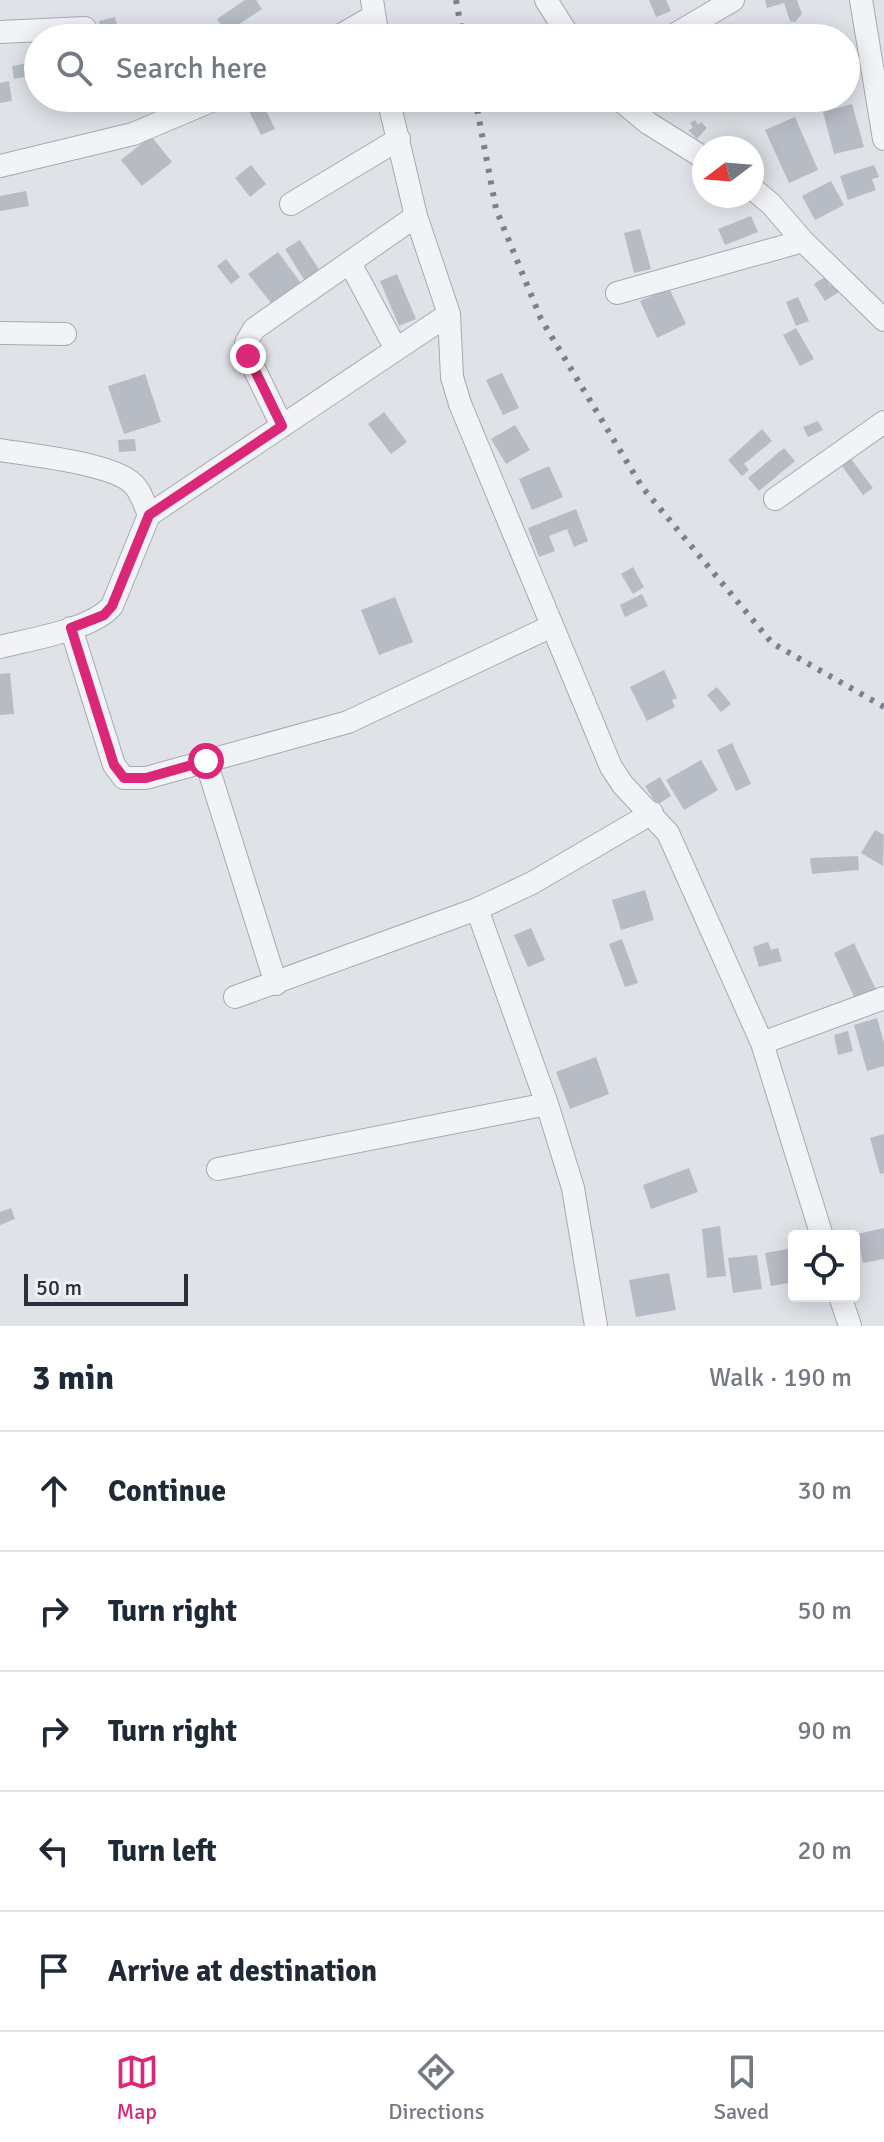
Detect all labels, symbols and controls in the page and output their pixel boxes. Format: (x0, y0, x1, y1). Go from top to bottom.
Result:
search box (24, 24, 860, 112)
icon: search (52, 46, 96, 90)
text: Search here (116, 50, 267, 87)
north arrow (692, 136, 764, 208)
route end (230, 338, 266, 374)
route start (188, 743, 224, 779)
map controls (788, 1230, 860, 1302)
button: locate (788, 1230, 860, 1302)
scale bar (24, 1270, 188, 1306)
text: 50 m (36, 1274, 82, 1301)
text: 3 min (32, 1357, 114, 1399)
text: Walk · 190 m (709, 1362, 852, 1394)
icon: ahead (32, 1469, 76, 1513)
text: Continue (108, 1473, 226, 1510)
text: 30 m (797, 1475, 852, 1507)
icon: right (32, 1589, 76, 1633)
text: Turn right (108, 1593, 237, 1630)
text: 50 m (797, 1595, 852, 1627)
icon: right (32, 1709, 76, 1753)
text: Turn right (108, 1713, 237, 1750)
text: 90 m (797, 1715, 852, 1747)
icon: left (32, 1829, 76, 1873)
text: Turn left (108, 1833, 217, 1870)
text: 20 m (797, 1835, 852, 1867)
icon: arrive (32, 1949, 76, 1993)
text: Arrive at destination (108, 1953, 377, 1990)
tab: Map (115, 2050, 159, 2125)
tab: Directions (388, 2050, 484, 2125)
tab: Saved (714, 2050, 769, 2125)

